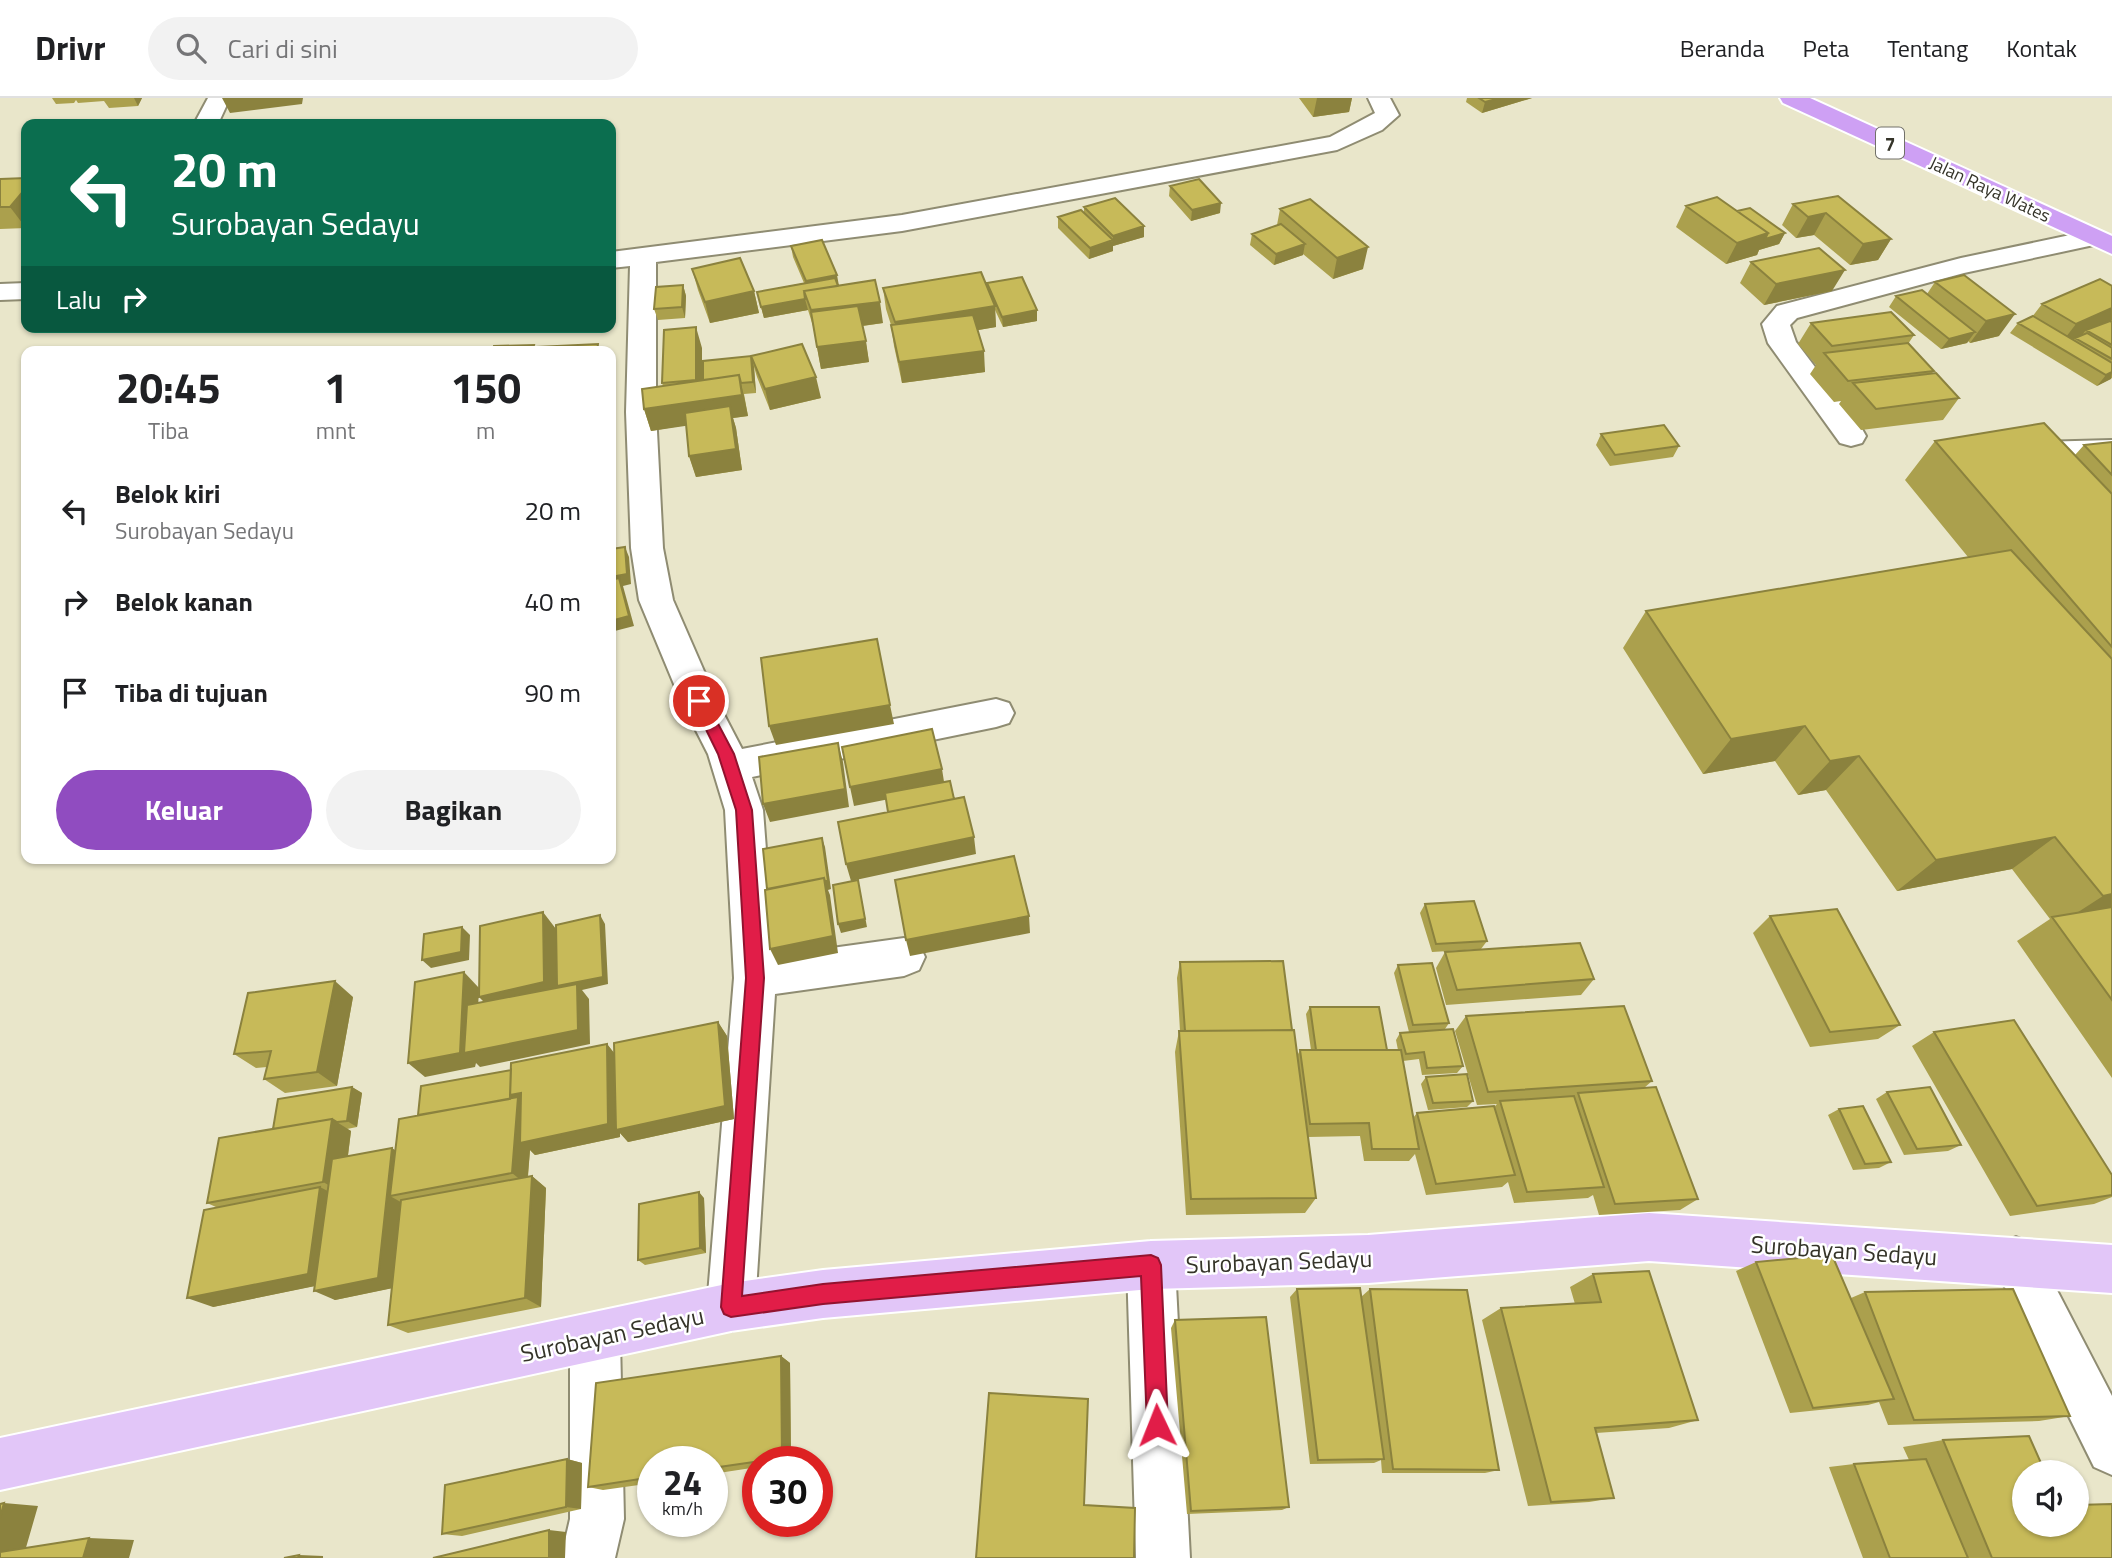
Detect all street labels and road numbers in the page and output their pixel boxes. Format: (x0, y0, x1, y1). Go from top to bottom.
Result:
road number: 7 (1876, 128, 1904, 158)
street label: Jalan Raya Wates (1925, 149, 2055, 229)
street label: Surobayan Sedayu (1750, 1226, 1938, 1274)
street label: Surobayan Sedayu (1185, 1240, 1373, 1282)
street label: Surobayan Sedayu (517, 1297, 707, 1371)

